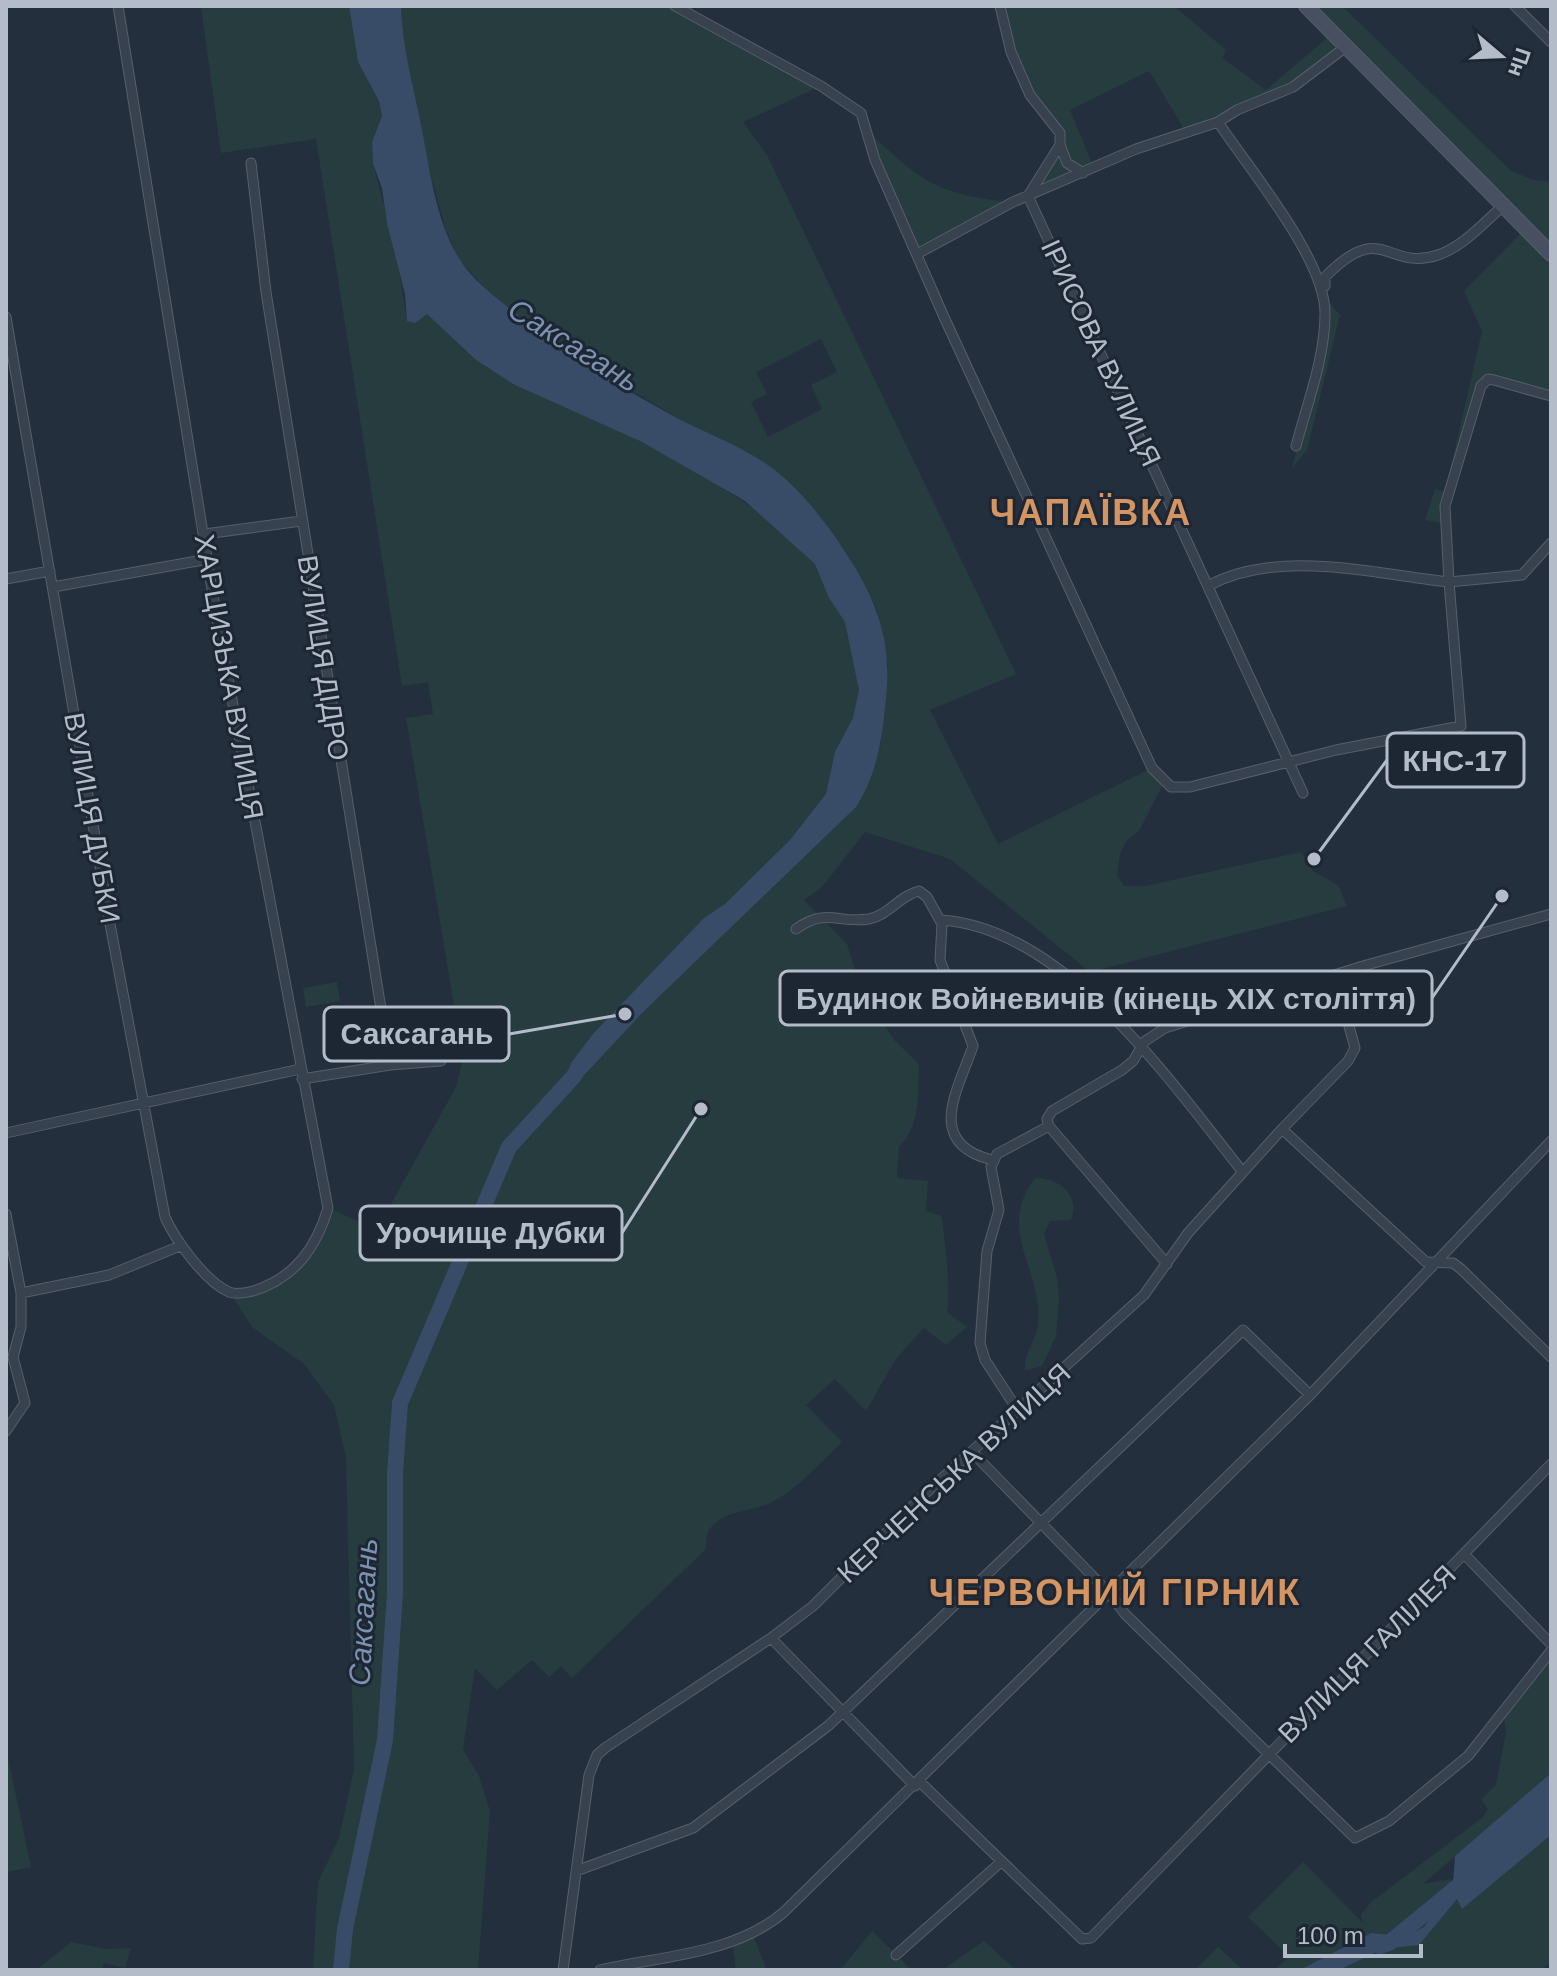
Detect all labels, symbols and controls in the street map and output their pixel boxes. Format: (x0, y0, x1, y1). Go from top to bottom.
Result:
north arrow (1461, 16, 1541, 96)
text: Пн (1503, 45, 1536, 80)
street label: ІРИСОВА ВУЛИЦЯ (1035, 235, 1167, 471)
water label: Саксагань (503, 292, 645, 398)
district label: ЧАПАЇВКА (990, 492, 1192, 533)
street label: ХАРЦИЗЬКА ВУЛИЦЯ (189, 532, 269, 822)
street label: ВУЛИЦЯ ДІДРО (291, 553, 355, 763)
street label: ВУЛИЦЯ ДУБКИ (58, 710, 126, 926)
callout: КНС-17 (1387, 733, 1524, 787)
text: КНС-17 (1403, 744, 1508, 777)
callout: Будинок Войневичів (кінець ХІХ століття) (780, 971, 1432, 1025)
text: Будинок Войневичів (кінець ХІХ століття) (796, 982, 1416, 1015)
callout: Саксагань (324, 1007, 509, 1061)
text: Саксагань (341, 1017, 493, 1050)
callout: Урочище Дубки (360, 1206, 622, 1260)
text: Урочище Дубки (376, 1216, 606, 1249)
street label: КЕРЧЕНСЬКА ВУЛИЦЯ (831, 1357, 1077, 1589)
water label: Саксагань (343, 1537, 383, 1687)
street label: ВУЛИЦЯ ГАЛІЛЕЯ (1272, 1559, 1462, 1749)
district label: ЧЕРВОНИЙ ГІРНИК (929, 1571, 1301, 1613)
scale bar (1285, 1908, 1421, 1958)
text: 100 m (1297, 1922, 1364, 1949)

